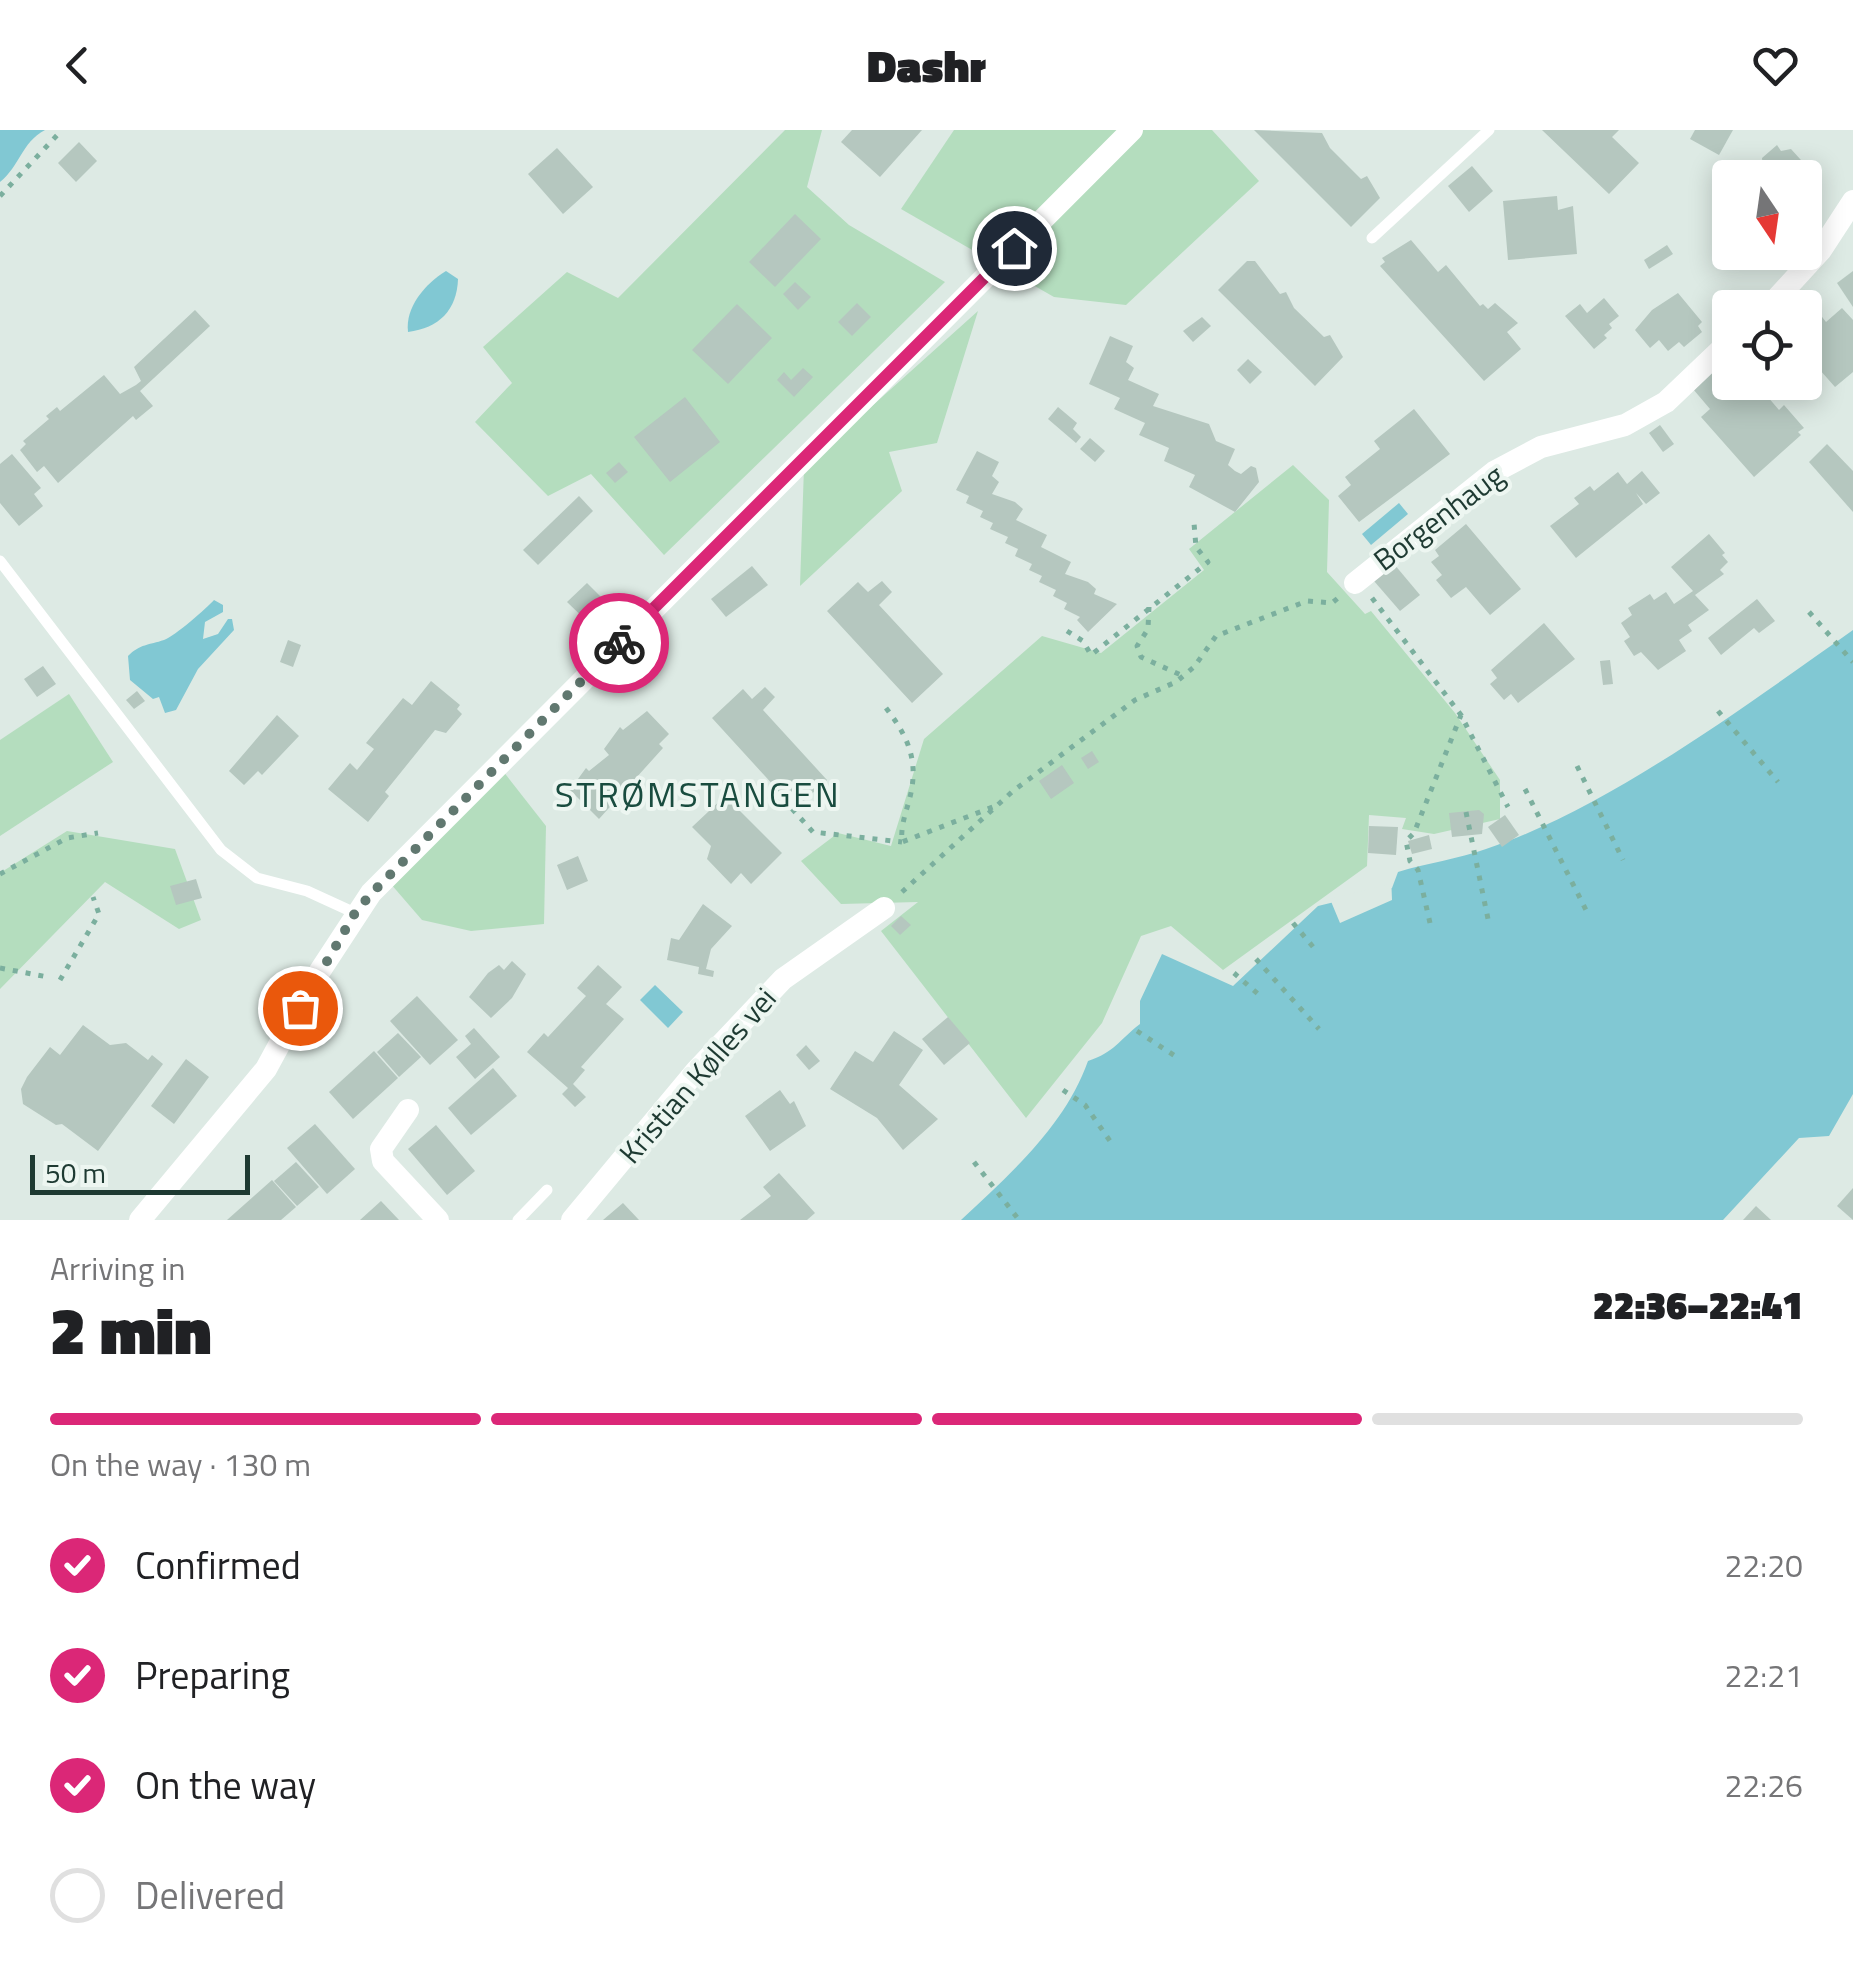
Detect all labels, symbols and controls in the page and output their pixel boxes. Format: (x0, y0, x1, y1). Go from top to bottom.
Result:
text: Dashr (867, 31, 986, 99)
icon: back (50, 38, 105, 93)
icon: heart (1748, 38, 1803, 93)
north arrow (1712, 160, 1822, 270)
map controls (1712, 160, 1822, 400)
pin (972, 206, 1057, 291)
icon: home (987, 221, 1042, 276)
button: locate (1712, 290, 1822, 400)
street label: Borgenhaug (1363, 453, 1514, 582)
courier (569, 593, 669, 693)
icon: bike (592, 616, 647, 671)
district label: STRØMSTANGEN (555, 767, 841, 821)
pin (258, 966, 343, 1051)
street label: Kristian Kølles vei (608, 977, 787, 1174)
icon: bag (273, 981, 328, 1036)
scale bar (30, 1150, 250, 1194)
text: 50 m (45, 1151, 106, 1194)
text: Arriving in (50, 1244, 186, 1292)
text: 22:36–22:41 (1593, 1276, 1803, 1334)
text: 2 min (50, 1280, 211, 1379)
text: On the way · 130 m (50, 1440, 311, 1488)
text: Confirmed (135, 1536, 301, 1594)
icon: check (50, 1538, 105, 1593)
text: 22:20 (1724, 1541, 1803, 1589)
text: Preparing (135, 1646, 290, 1704)
icon: check (50, 1648, 105, 1703)
text: 22:21 (1724, 1651, 1803, 1699)
text: On the way (135, 1756, 316, 1814)
icon: check (50, 1758, 105, 1813)
text: 22:26 (1724, 1761, 1803, 1809)
text: Delivered (135, 1866, 285, 1924)

